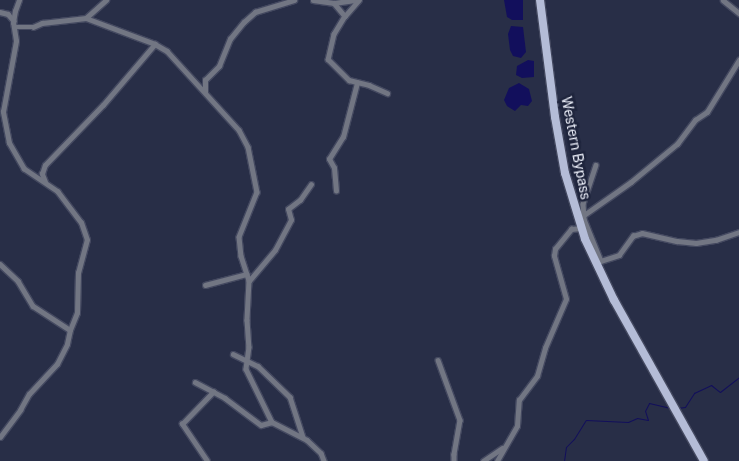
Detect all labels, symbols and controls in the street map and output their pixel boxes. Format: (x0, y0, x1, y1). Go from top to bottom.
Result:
street label: Western Bypass (558, 95, 594, 201)

